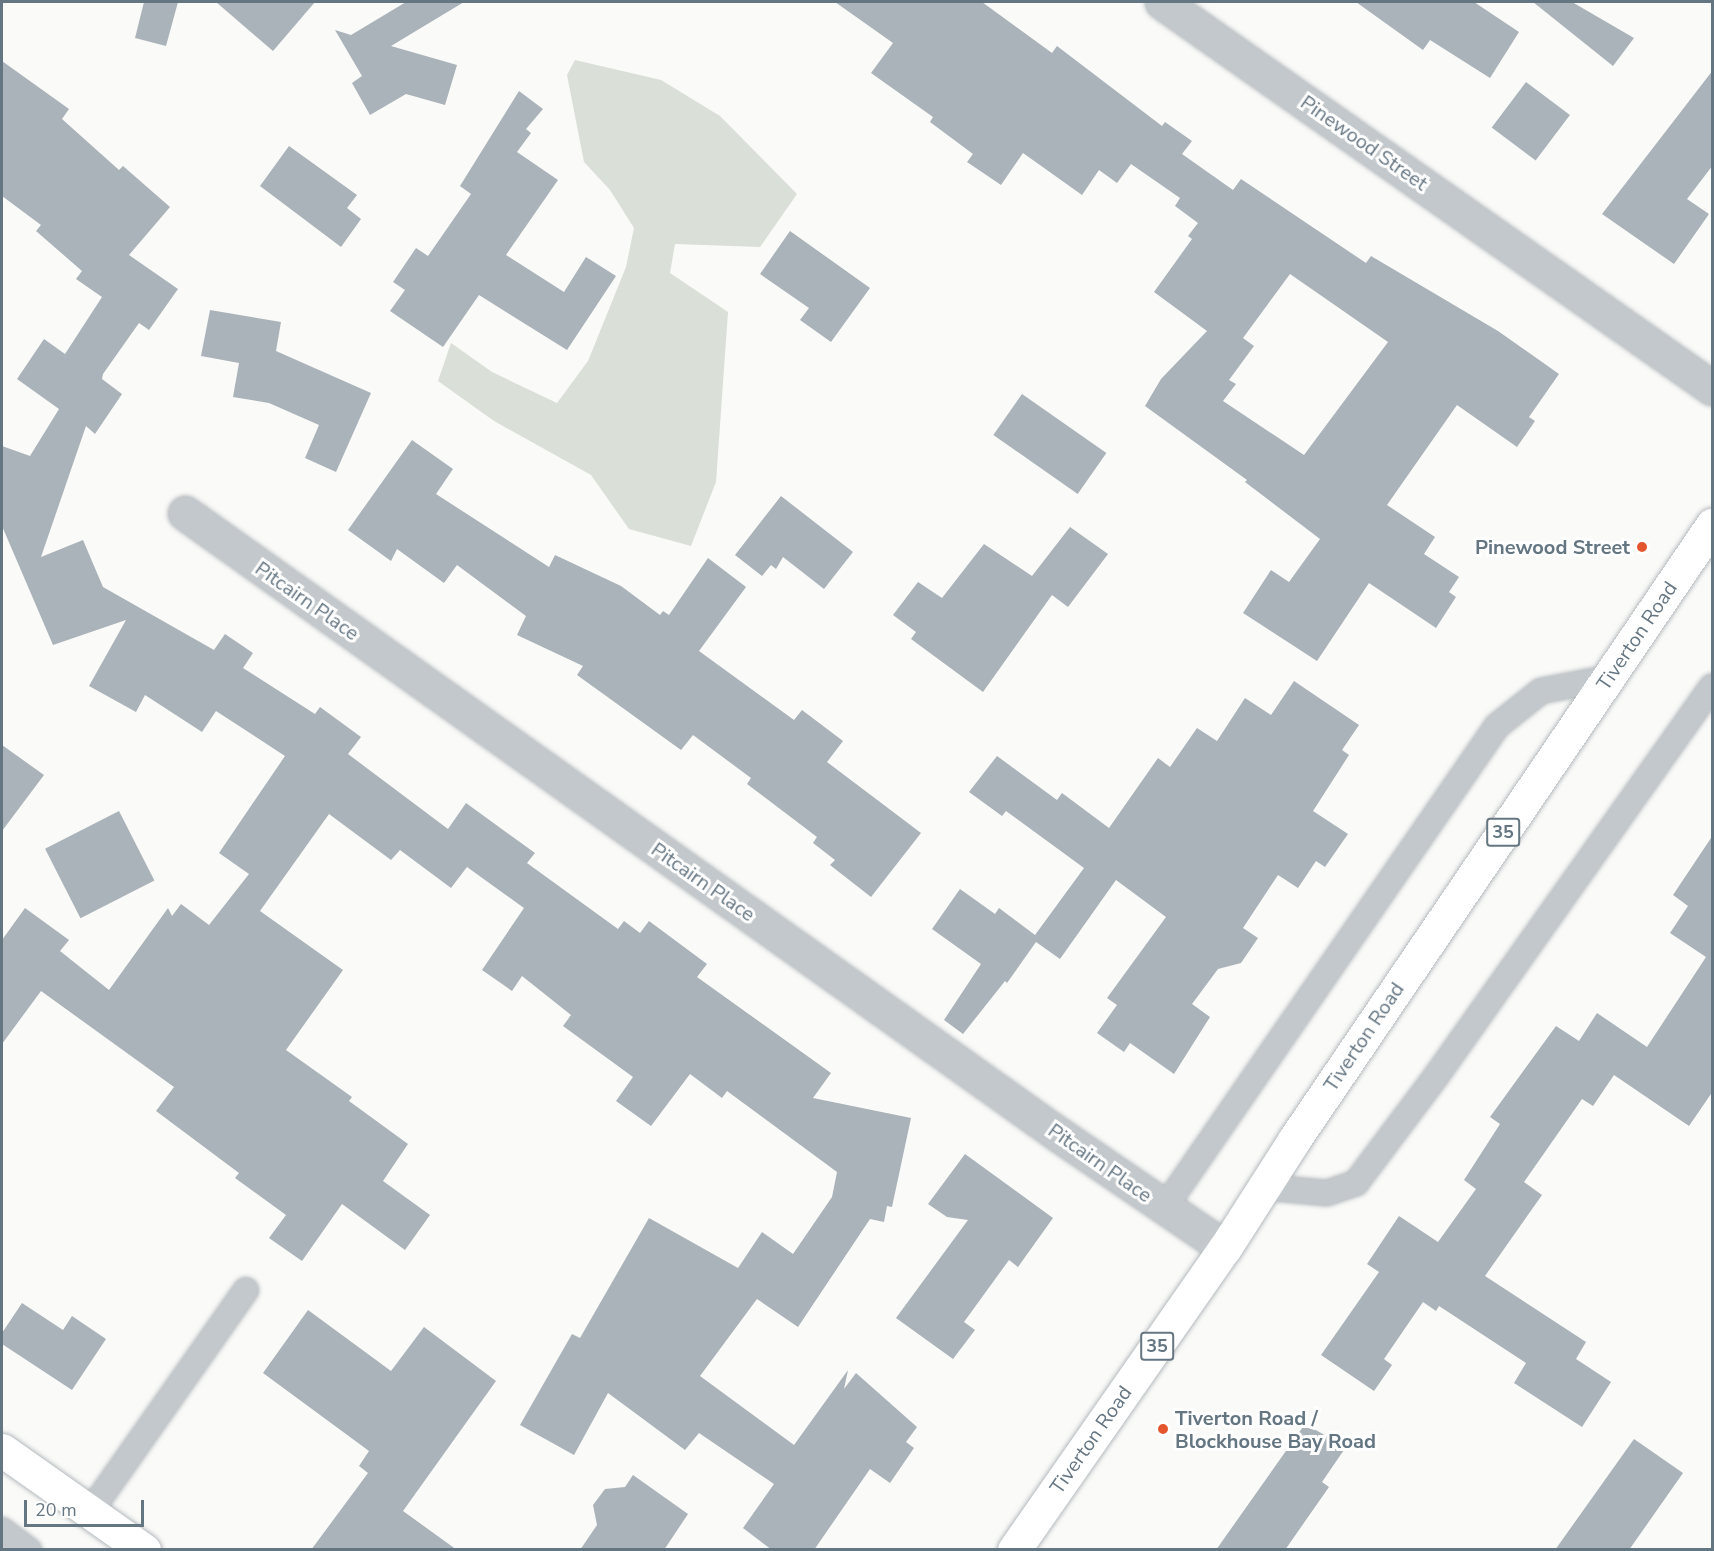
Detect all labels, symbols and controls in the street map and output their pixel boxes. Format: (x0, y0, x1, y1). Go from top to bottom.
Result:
street label: Pinewood Street (1296, 90, 1432, 196)
place label: Pinewood Street (1475, 535, 1630, 559)
marker: Pinewood Street (1635, 540, 1649, 554)
street label: Pitcairn Place (250, 556, 364, 646)
street label: Tiverton Road (1592, 577, 1682, 695)
road number: 35 (1485, 817, 1521, 847)
street label: Pitcairn Place (646, 837, 760, 927)
street label: Tiverton Road (1319, 978, 1409, 1096)
street label: Pitcairn Place (1043, 1118, 1157, 1208)
road number: 35 (1139, 1331, 1175, 1361)
street label: Tiverton Road (1045, 1381, 1137, 1499)
place label: Tiverton Road / Blockhouse Bay Road (1175, 1406, 1376, 1453)
marker: Tiverton Road / Blockhouse Bay Road (1156, 1422, 1170, 1436)
scale bar (27, 1488, 147, 1526)
text: 20 m (35, 1498, 77, 1522)

